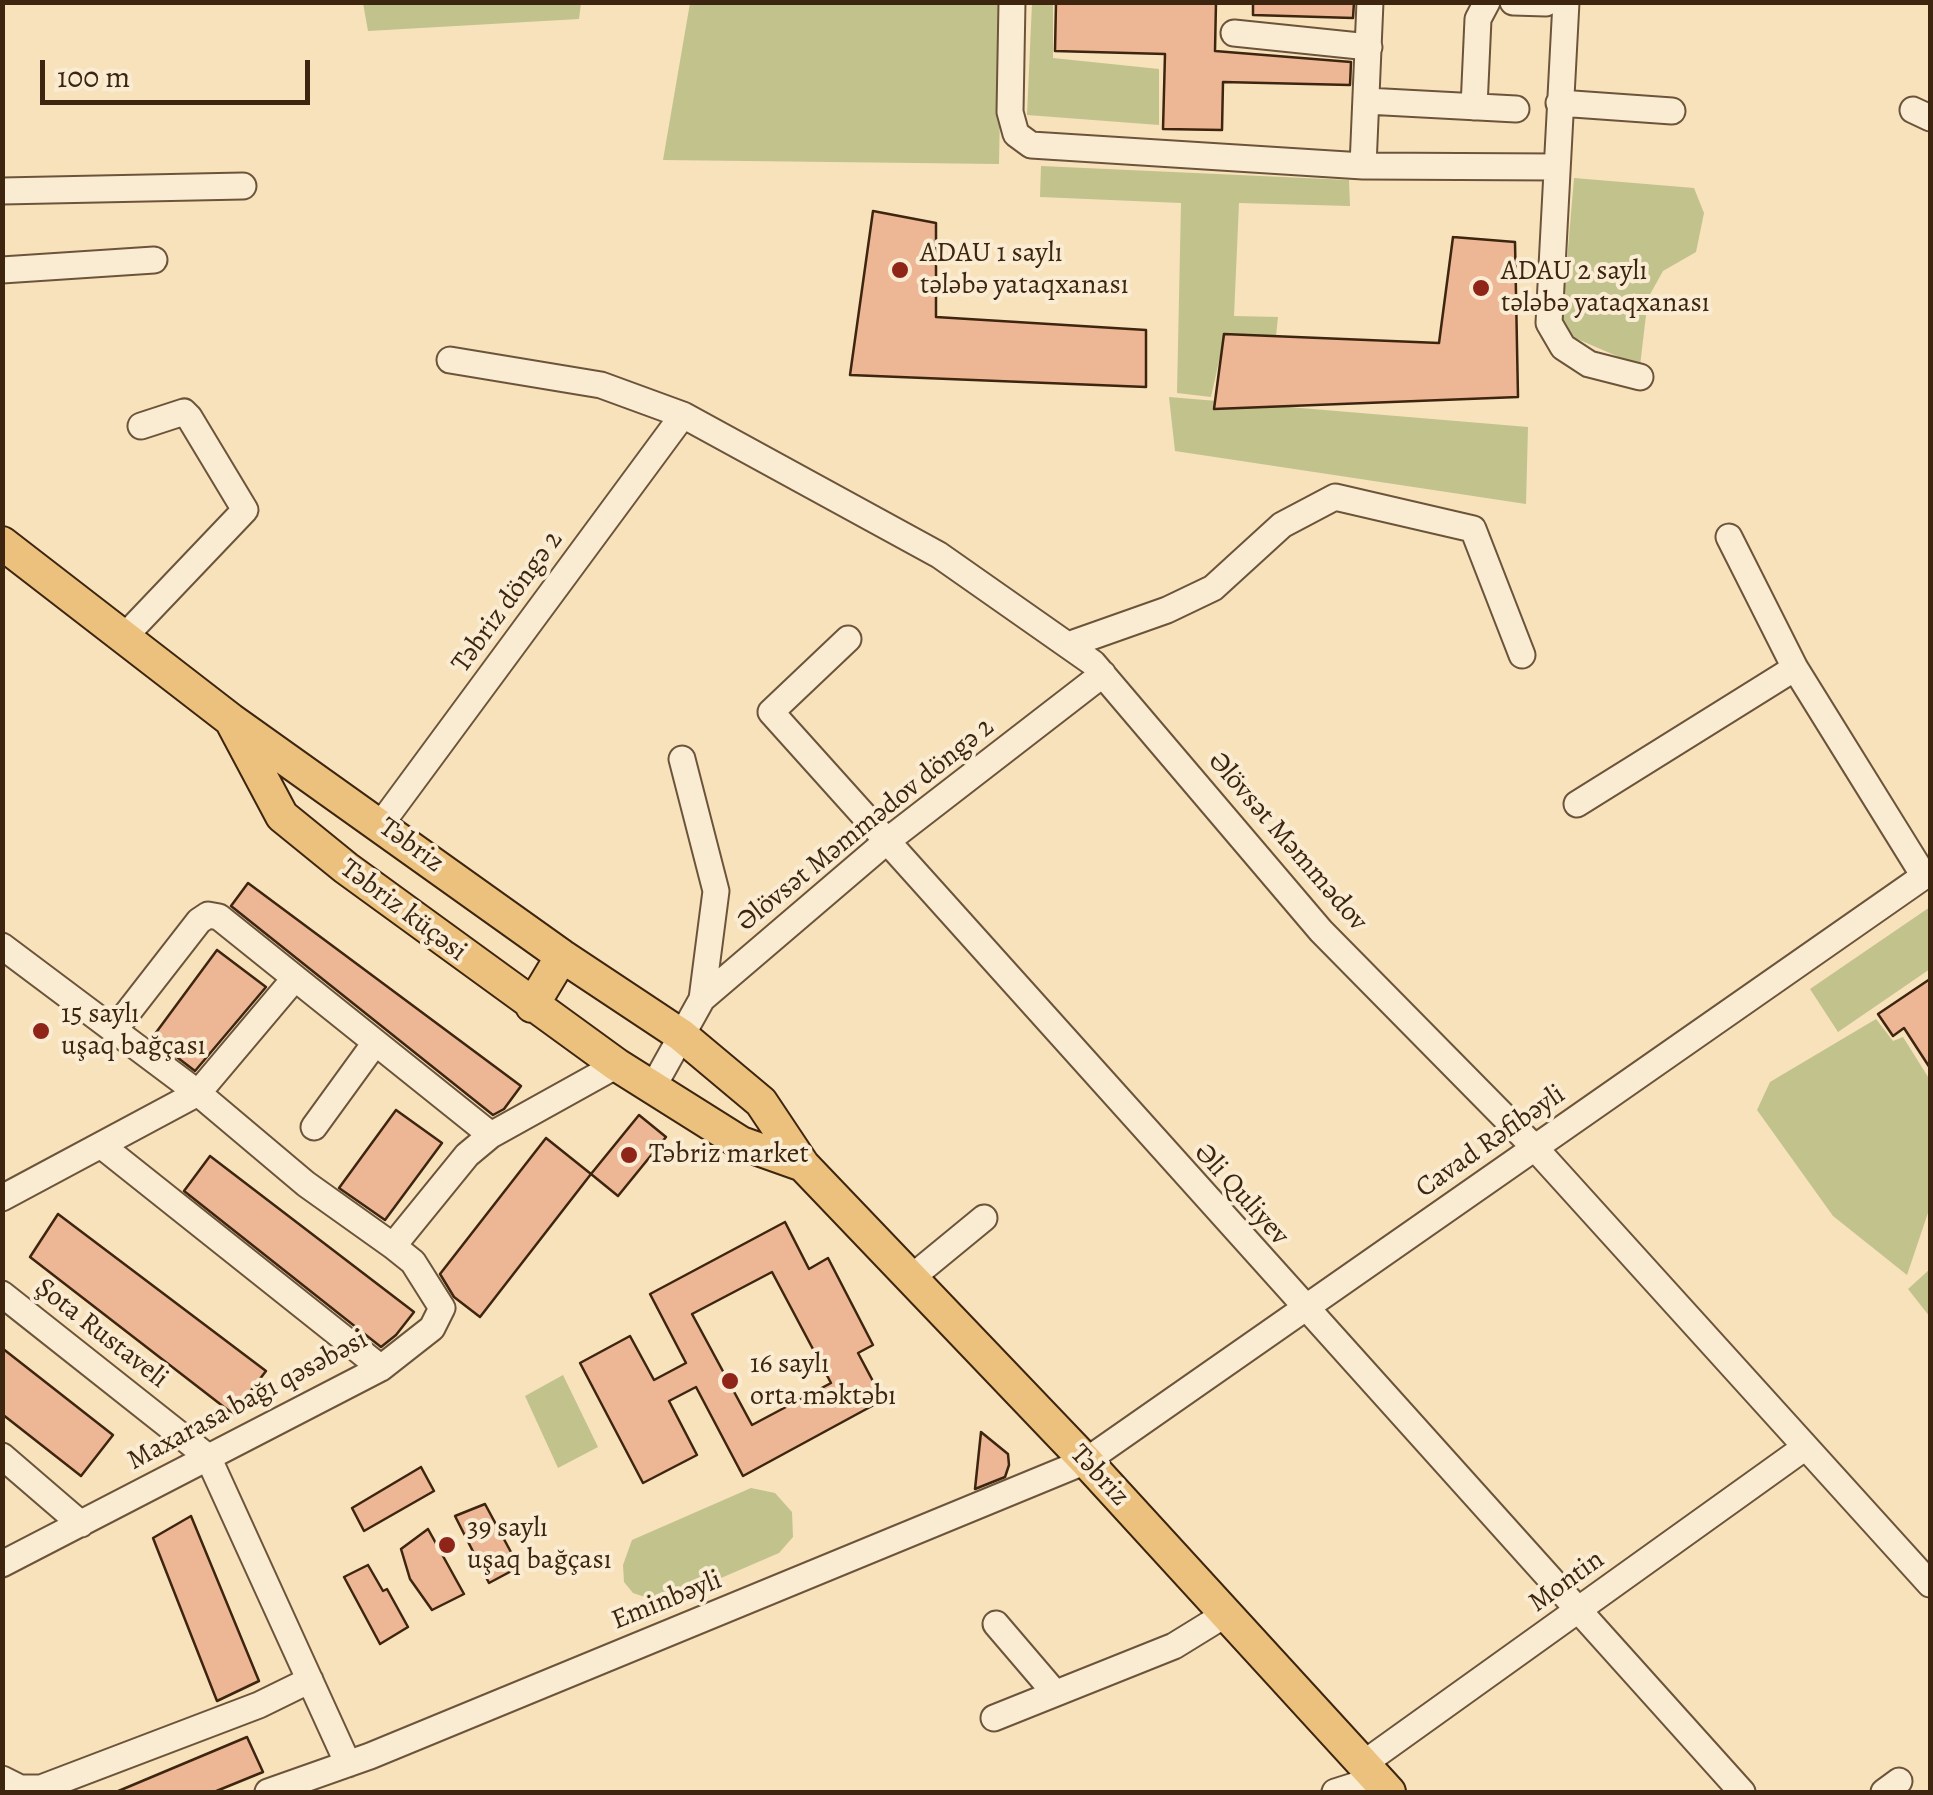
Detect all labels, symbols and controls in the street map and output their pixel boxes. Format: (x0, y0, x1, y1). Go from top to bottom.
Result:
scale bar (45, 40, 315, 102)
text: 100 m (57, 57, 130, 97)
place label: ADAU 1 saylı tələbə yataqxanası (920, 237, 1129, 303)
place label: ADAU 2 saylı tələbə yataqxanası (1501, 255, 1710, 321)
marker: ADAU 1 saylı tələbə yataqxanası (889, 259, 911, 281)
marker: ADAU 2 saylı tələbə yataqxanası (1470, 277, 1492, 299)
street label: Təbriz döngə 2 (445, 525, 571, 679)
street label: Əlövsət Məmmədov döngə 2 (731, 711, 1001, 939)
street label: Əlövsət Məmmədov (1200, 746, 1374, 938)
street label: Təbriz (372, 811, 450, 881)
street label: Təbriz küçəsi (333, 853, 473, 969)
place label: 15 saylı uşaq bağçası (61, 998, 206, 1064)
marker: 15 saylı uşaq bağçası (30, 1020, 52, 1042)
street label: Cavad Rəfibəyli (1410, 1078, 1572, 1206)
street label: Əli Quliyev (1187, 1137, 1295, 1253)
place label: Təbriz market (649, 1138, 809, 1172)
marker: Təbriz market (618, 1144, 640, 1166)
street label: Şota Rustaveli (28, 1272, 174, 1396)
street label: Maxarasa bağı qəsəbəsi (122, 1323, 374, 1479)
place label: 16 saylı orta məktəbı (750, 1348, 896, 1414)
marker: 16 saylı orta məktəbı (719, 1370, 741, 1392)
street label: Təbriz (1062, 1438, 1136, 1514)
place label: 39 saylı uşaq bağçası (467, 1512, 612, 1578)
marker: 39 saylı uşaq bağçası (436, 1534, 458, 1556)
street label: Montin (1523, 1543, 1611, 1621)
street label: Eminbəyli (607, 1564, 727, 1638)

